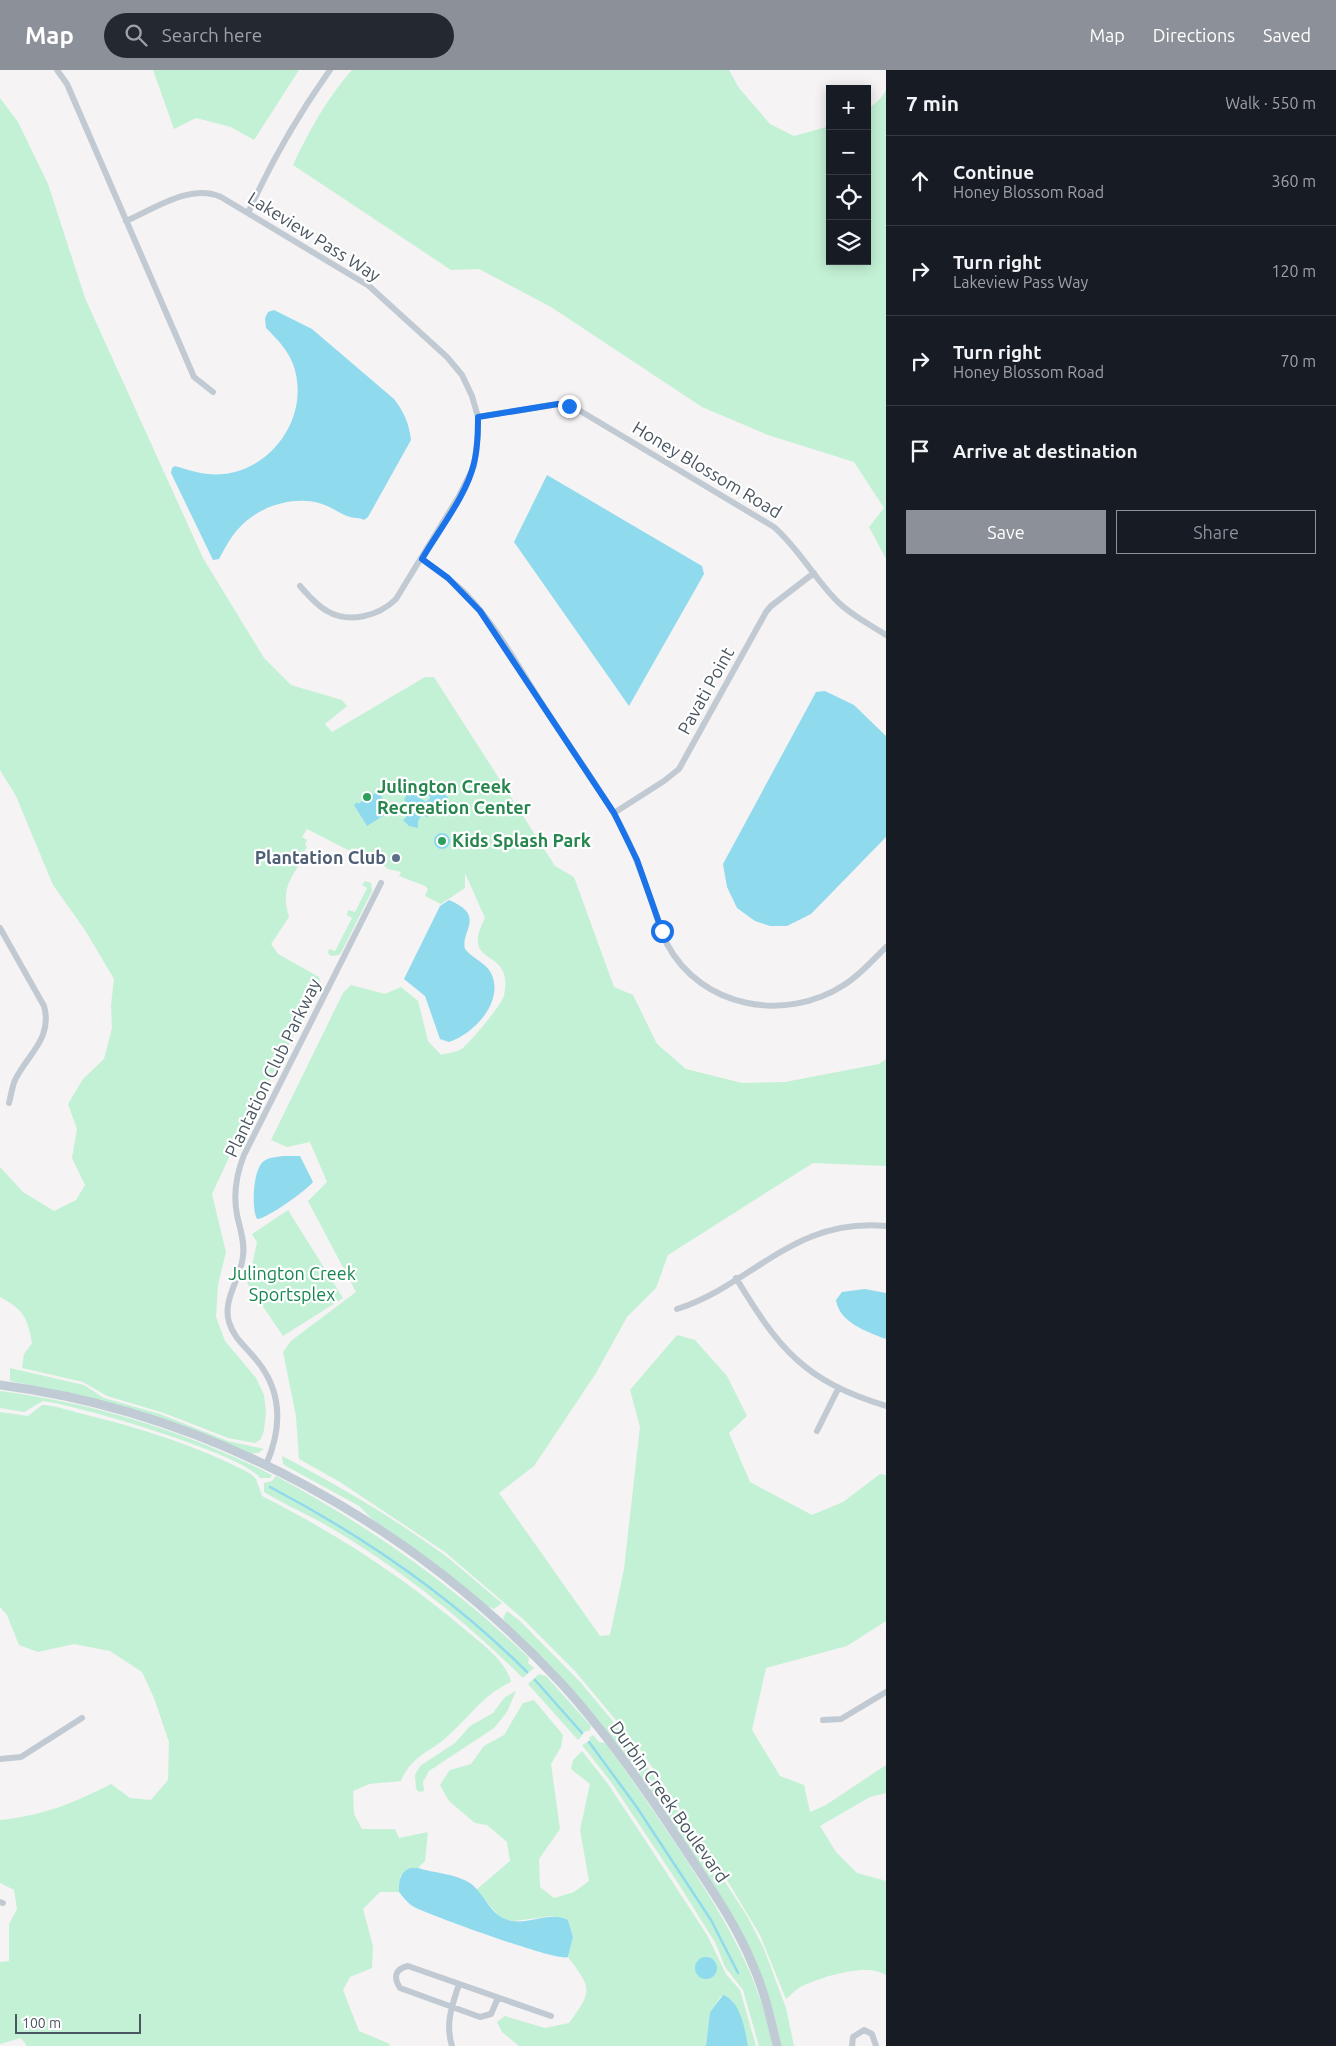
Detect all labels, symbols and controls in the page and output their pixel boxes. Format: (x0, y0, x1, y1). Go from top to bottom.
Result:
search box (104, 13, 454, 58)
icon: search (122, 21, 150, 49)
text: Map (25, 22, 74, 49)
text: Search here (162, 24, 262, 46)
text: Map (1089, 25, 1125, 45)
text: Directions (1153, 25, 1235, 45)
text: Saved (1263, 25, 1311, 45)
map controls (826, 85, 871, 265)
button: + (826, 85, 871, 130)
text: 7 min (906, 91, 959, 115)
text: Walk · 550 m (1225, 94, 1316, 112)
button: − (826, 130, 871, 175)
text: Continue (953, 161, 1034, 183)
icon: ahead (906, 167, 934, 195)
text: 360 m (1271, 172, 1316, 190)
button: locate (826, 175, 871, 220)
text: Honey Blossom Road (953, 183, 1104, 201)
street label: Lakeview Pass Way (245, 187, 385, 285)
button: layers (826, 220, 871, 265)
text: Turn right (953, 251, 1041, 273)
icon: right (906, 257, 934, 285)
text: 120 m (1271, 262, 1316, 280)
text: Lakeview Pass Way (953, 273, 1088, 291)
text: Turn right (953, 341, 1041, 363)
icon: right (906, 347, 934, 375)
text: 70 m (1280, 352, 1316, 370)
text: Honey Blossom Road (953, 363, 1104, 381)
route end (558, 395, 581, 418)
street label: Honey Blossom Road (629, 417, 786, 522)
icon: arrive (906, 437, 934, 465)
text: Arrive at destination (953, 440, 1138, 462)
button: Save (906, 510, 1106, 554)
button: Share (1116, 510, 1316, 554)
street label: Pavati Point (673, 644, 737, 737)
place label: Julington Creek Recreation Center (377, 776, 532, 817)
marker: Julington Creek Recreation Center (361, 791, 373, 803)
place label: Kids Splash Park (452, 830, 591, 850)
marker: Kids Splash Park (436, 835, 448, 847)
place label: Plantation Club (255, 847, 386, 867)
marker: Plantation Club (390, 852, 402, 864)
route start (651, 920, 674, 943)
street label: Plantation Club Parkway (220, 975, 324, 1160)
park label: Julington Creek Sportsplex (228, 1263, 356, 1304)
street label: Durbin Creek Boulevard (606, 1717, 733, 1886)
scale bar (15, 2011, 141, 2034)
text: 100 m (22, 2015, 61, 2031)

